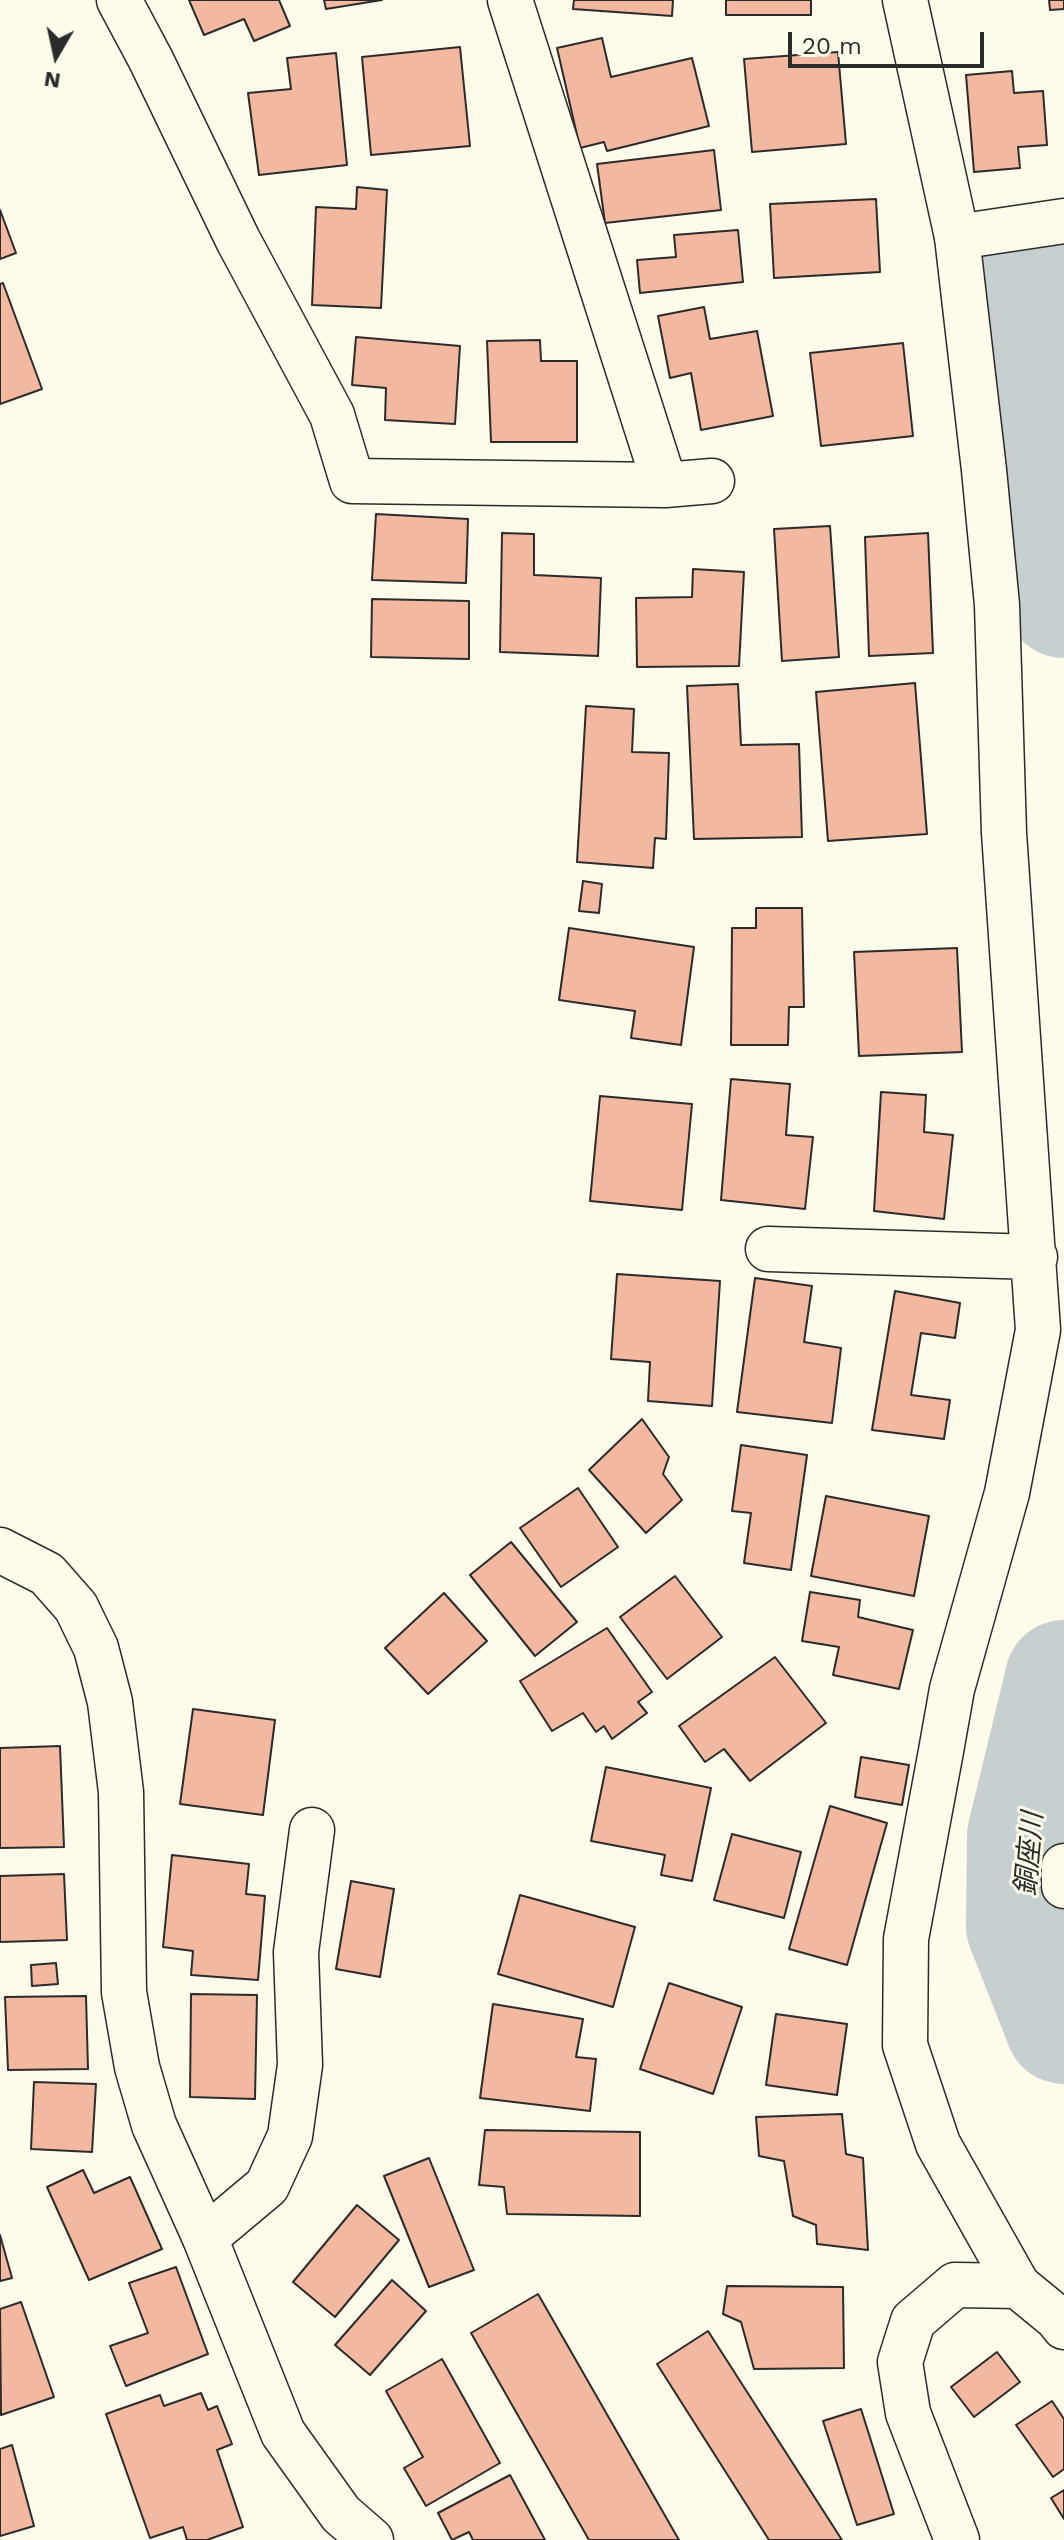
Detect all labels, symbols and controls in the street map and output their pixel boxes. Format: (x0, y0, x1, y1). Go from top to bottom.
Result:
north arrow (16, 16, 96, 96)
scale bar (792, 16, 988, 66)
text: 20 m (802, 32, 862, 60)
text: N (42, 67, 62, 94)
water label: 銅座川 (1010, 1811, 1050, 1897)

